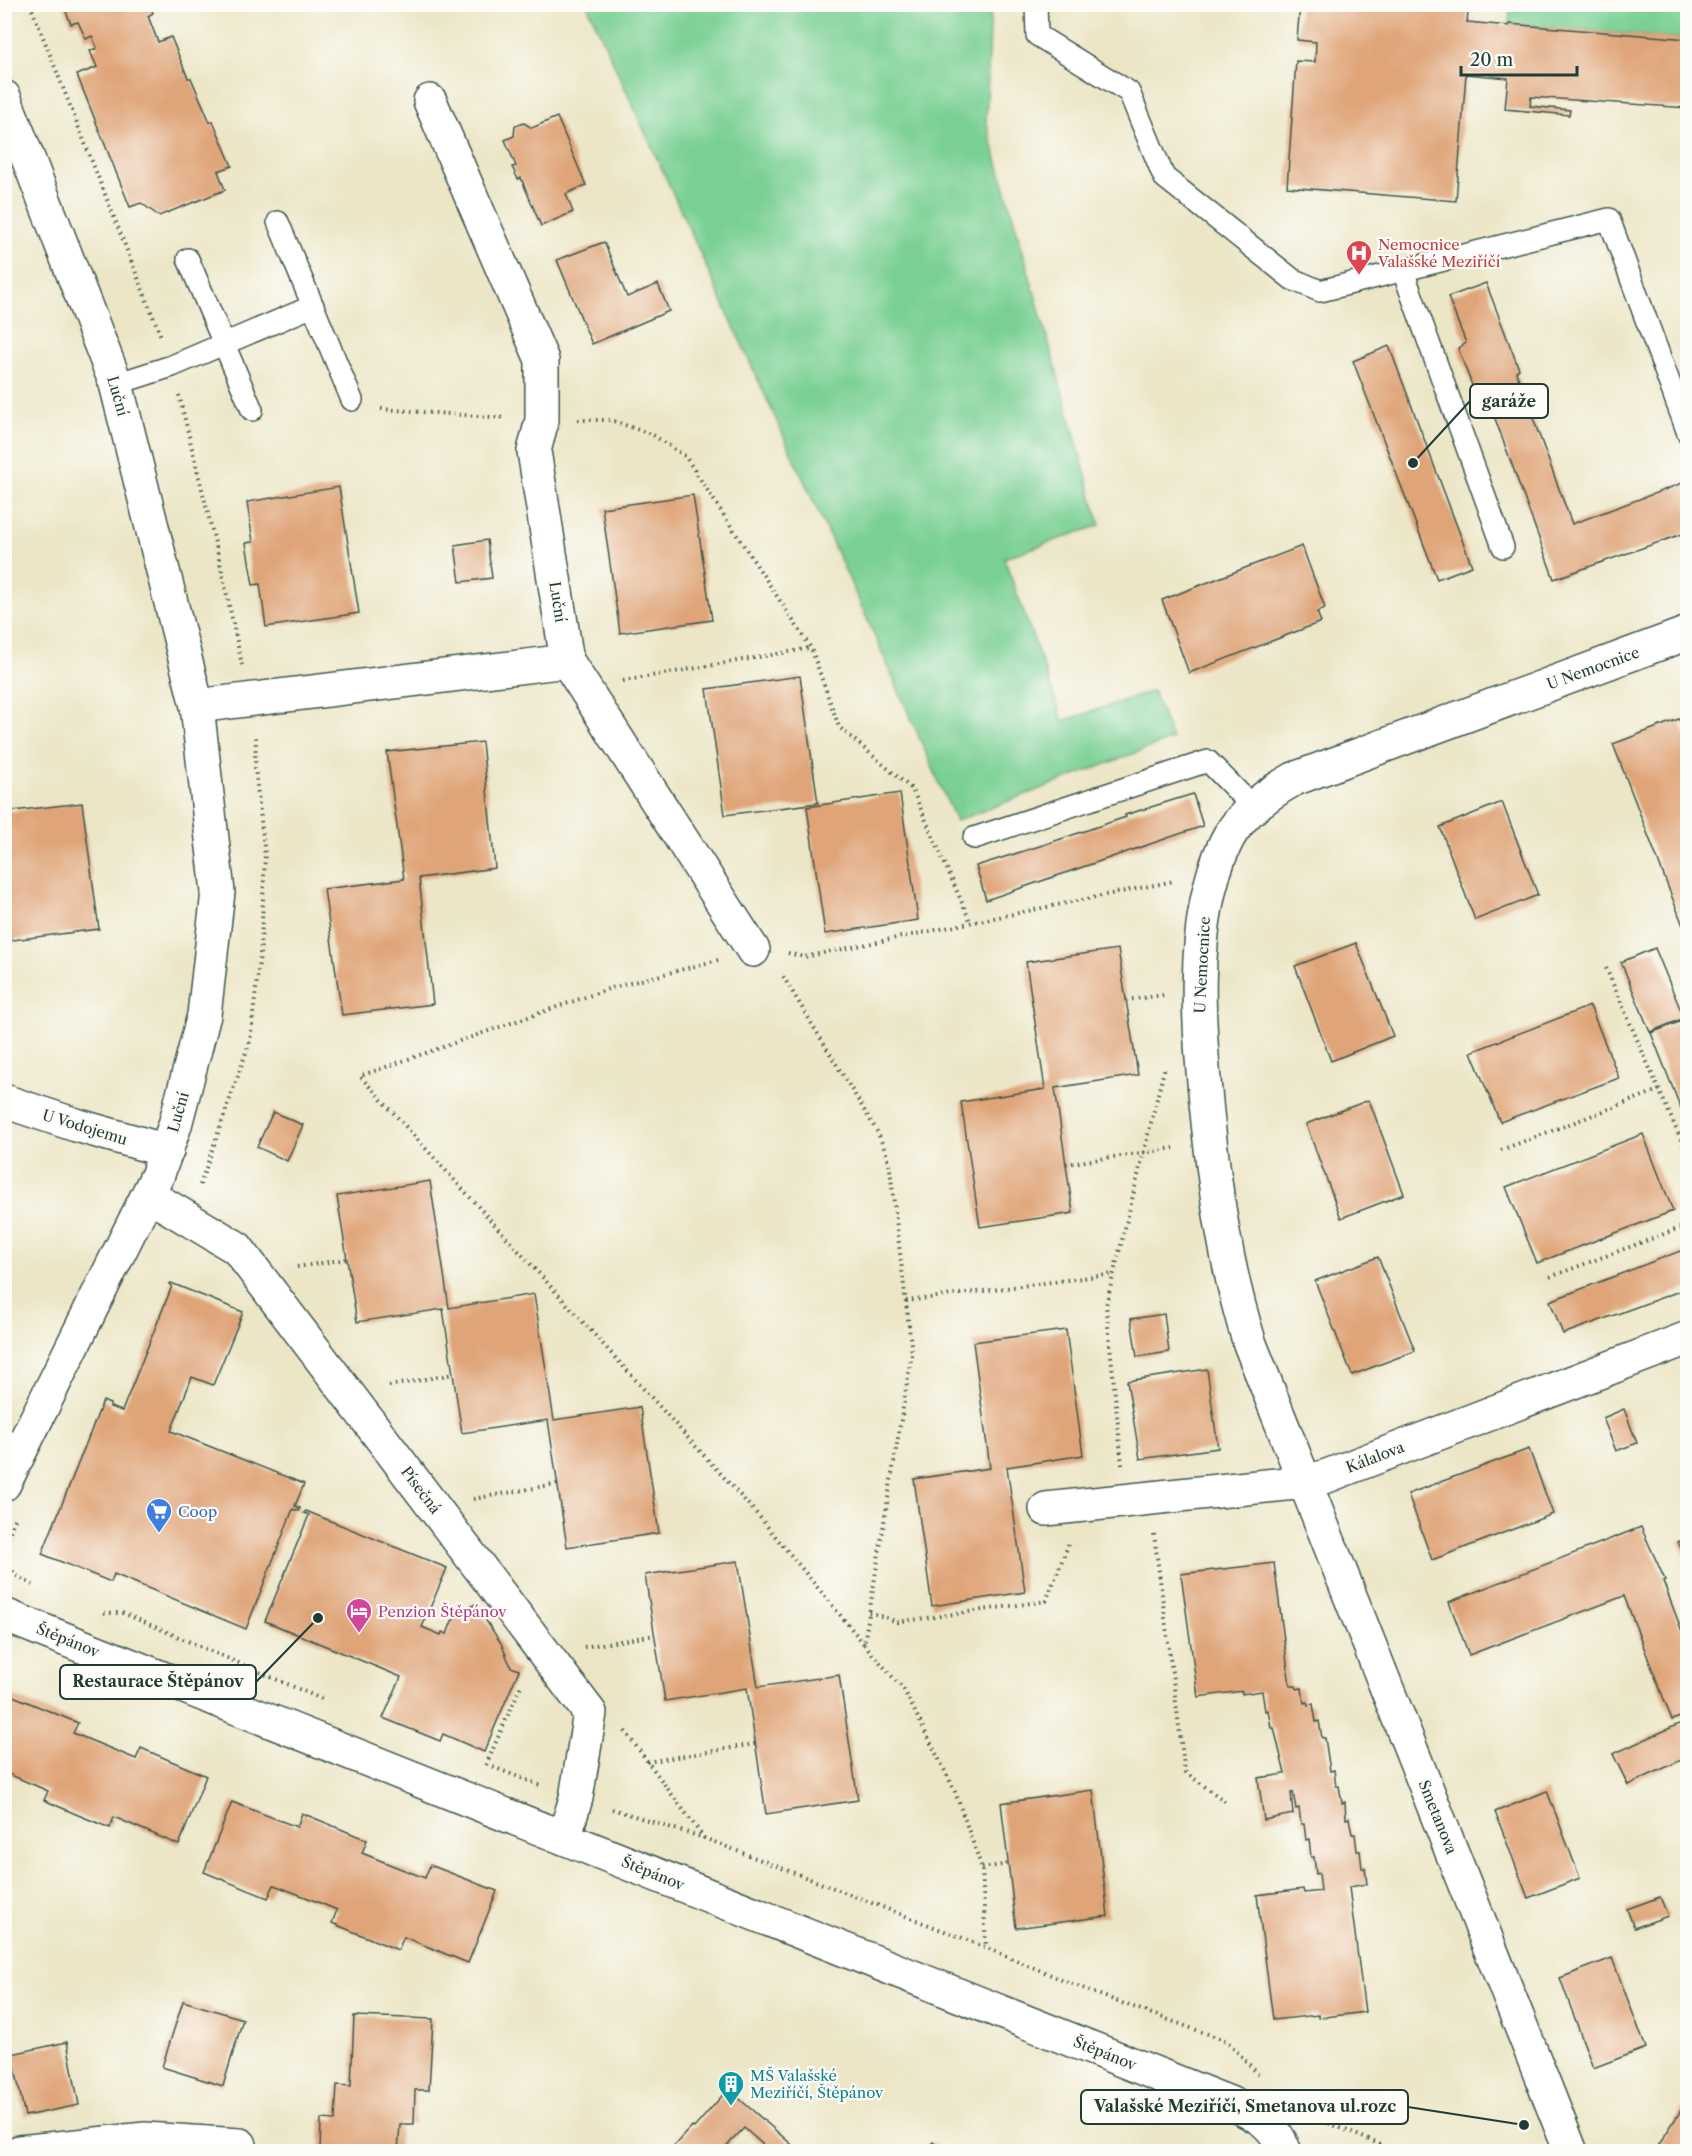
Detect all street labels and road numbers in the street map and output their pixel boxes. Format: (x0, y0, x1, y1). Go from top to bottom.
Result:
street label: Luční (103, 374, 133, 419)
street label: Luční (545, 580, 571, 624)
street label: U Nemocnice (1544, 642, 1642, 694)
street label: U Nemocnice (1190, 916, 1214, 1014)
street label: Luční (163, 1089, 193, 1134)
street label: U Vodojemu (40, 1105, 130, 1149)
street label: Kálalova (1343, 1437, 1407, 1477)
street label: Písečná (397, 1462, 445, 1518)
street label: Štěpánov (34, 1619, 103, 1662)
street label: Smetanova (1415, 1777, 1462, 1857)
street label: Štěpánov (619, 1852, 688, 1895)
street label: Štěpánov (1071, 2032, 1140, 2075)

